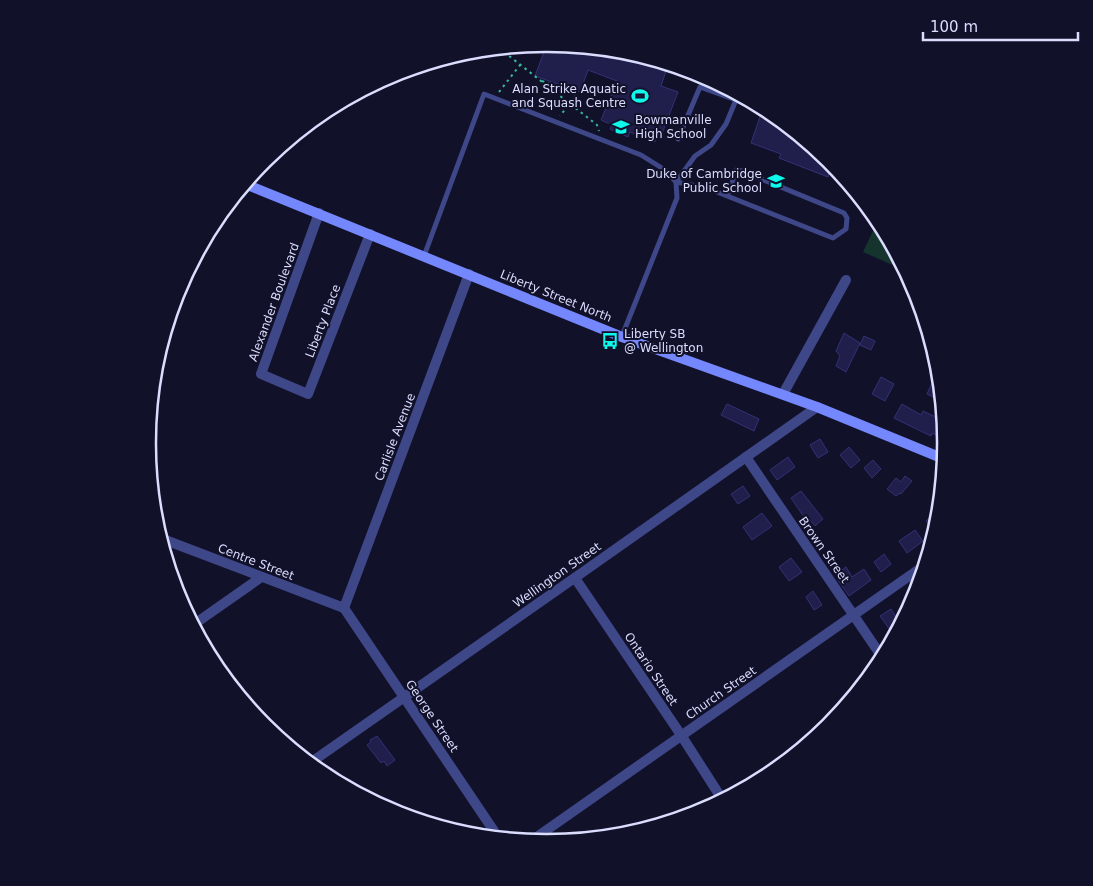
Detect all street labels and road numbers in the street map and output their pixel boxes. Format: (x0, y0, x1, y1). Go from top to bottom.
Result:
street label: Alexander Boulevard (246, 241, 302, 363)
street label: Liberty Street North (498, 267, 614, 325)
street label: Liberty Place (303, 282, 343, 360)
street label: Carlisle Avenue (372, 391, 418, 483)
street label: Brown Street (796, 514, 852, 586)
street label: Wellington Street (511, 539, 604, 610)
street label: Centre Street (216, 541, 296, 583)
street label: Ontario Street (621, 630, 681, 708)
street label: Church Street (683, 663, 759, 722)
street label: George Street (403, 677, 461, 755)

